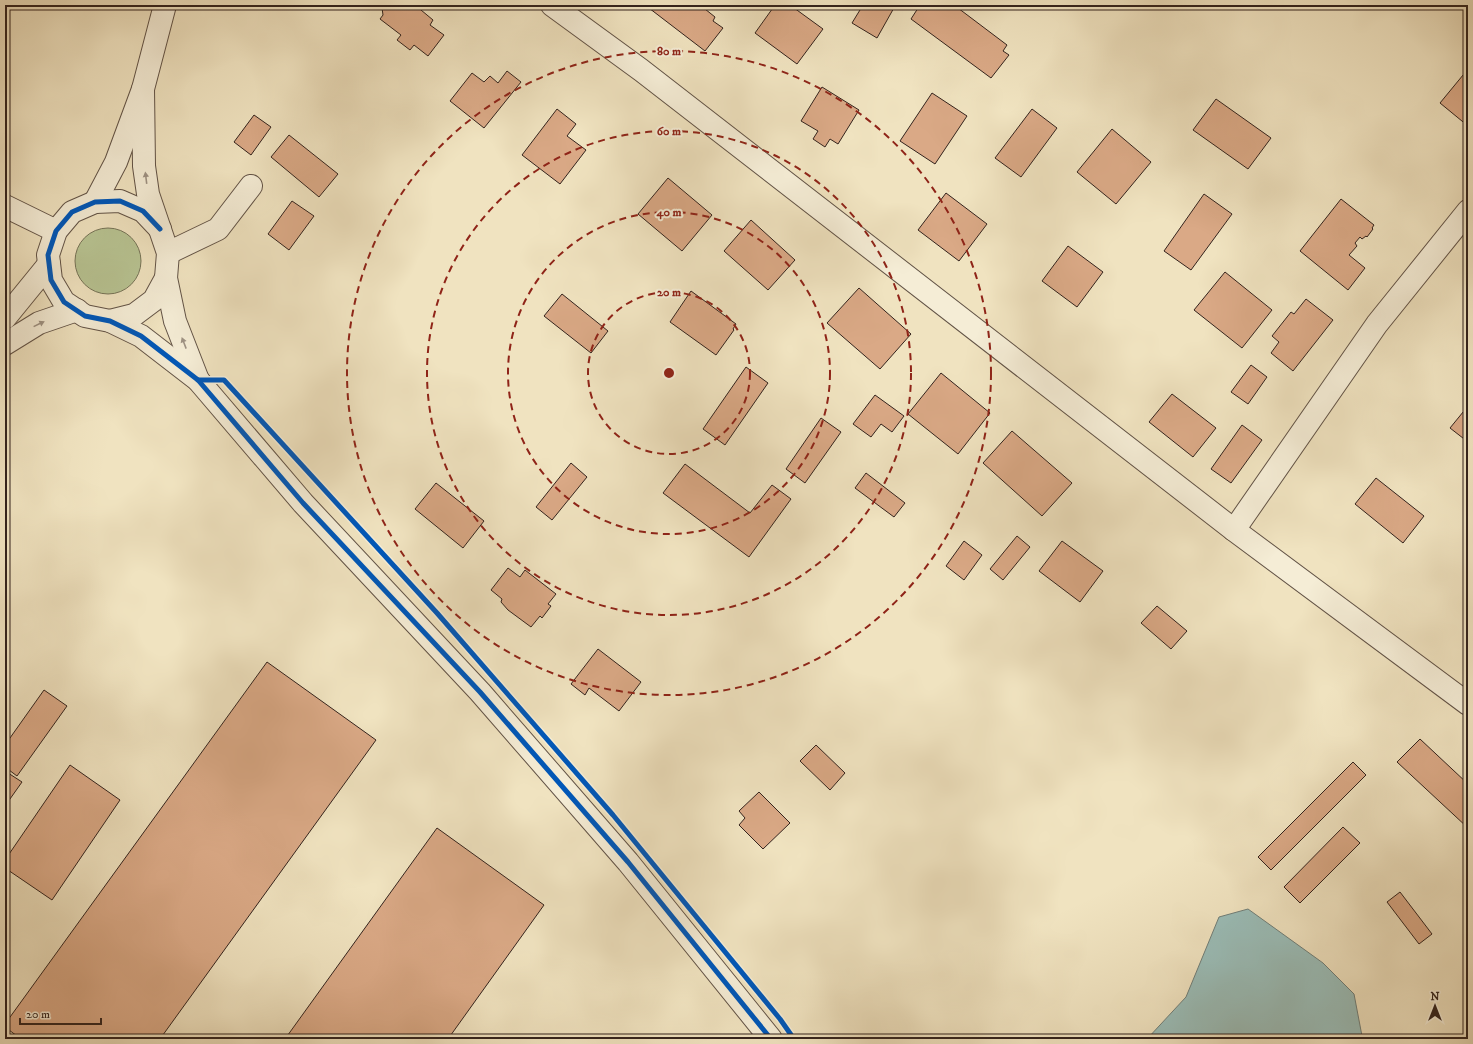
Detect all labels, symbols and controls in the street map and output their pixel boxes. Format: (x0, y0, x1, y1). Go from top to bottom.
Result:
text: 80 m (657, 44, 681, 59)
text: 60 m (657, 124, 681, 139)
one-way arrow (142, 172, 149, 184)
text: 40 m (656, 205, 681, 220)
text: 20 m (657, 285, 681, 300)
one-way arrow (33, 321, 44, 327)
one-way arrow (180, 337, 186, 349)
centre of rings (662, 366, 676, 380)
north arrow (1415, 986, 1455, 1026)
text: N (1430, 990, 1440, 1004)
scale bar (20, 1000, 101, 1026)
text: 20 m (26, 1007, 50, 1022)

